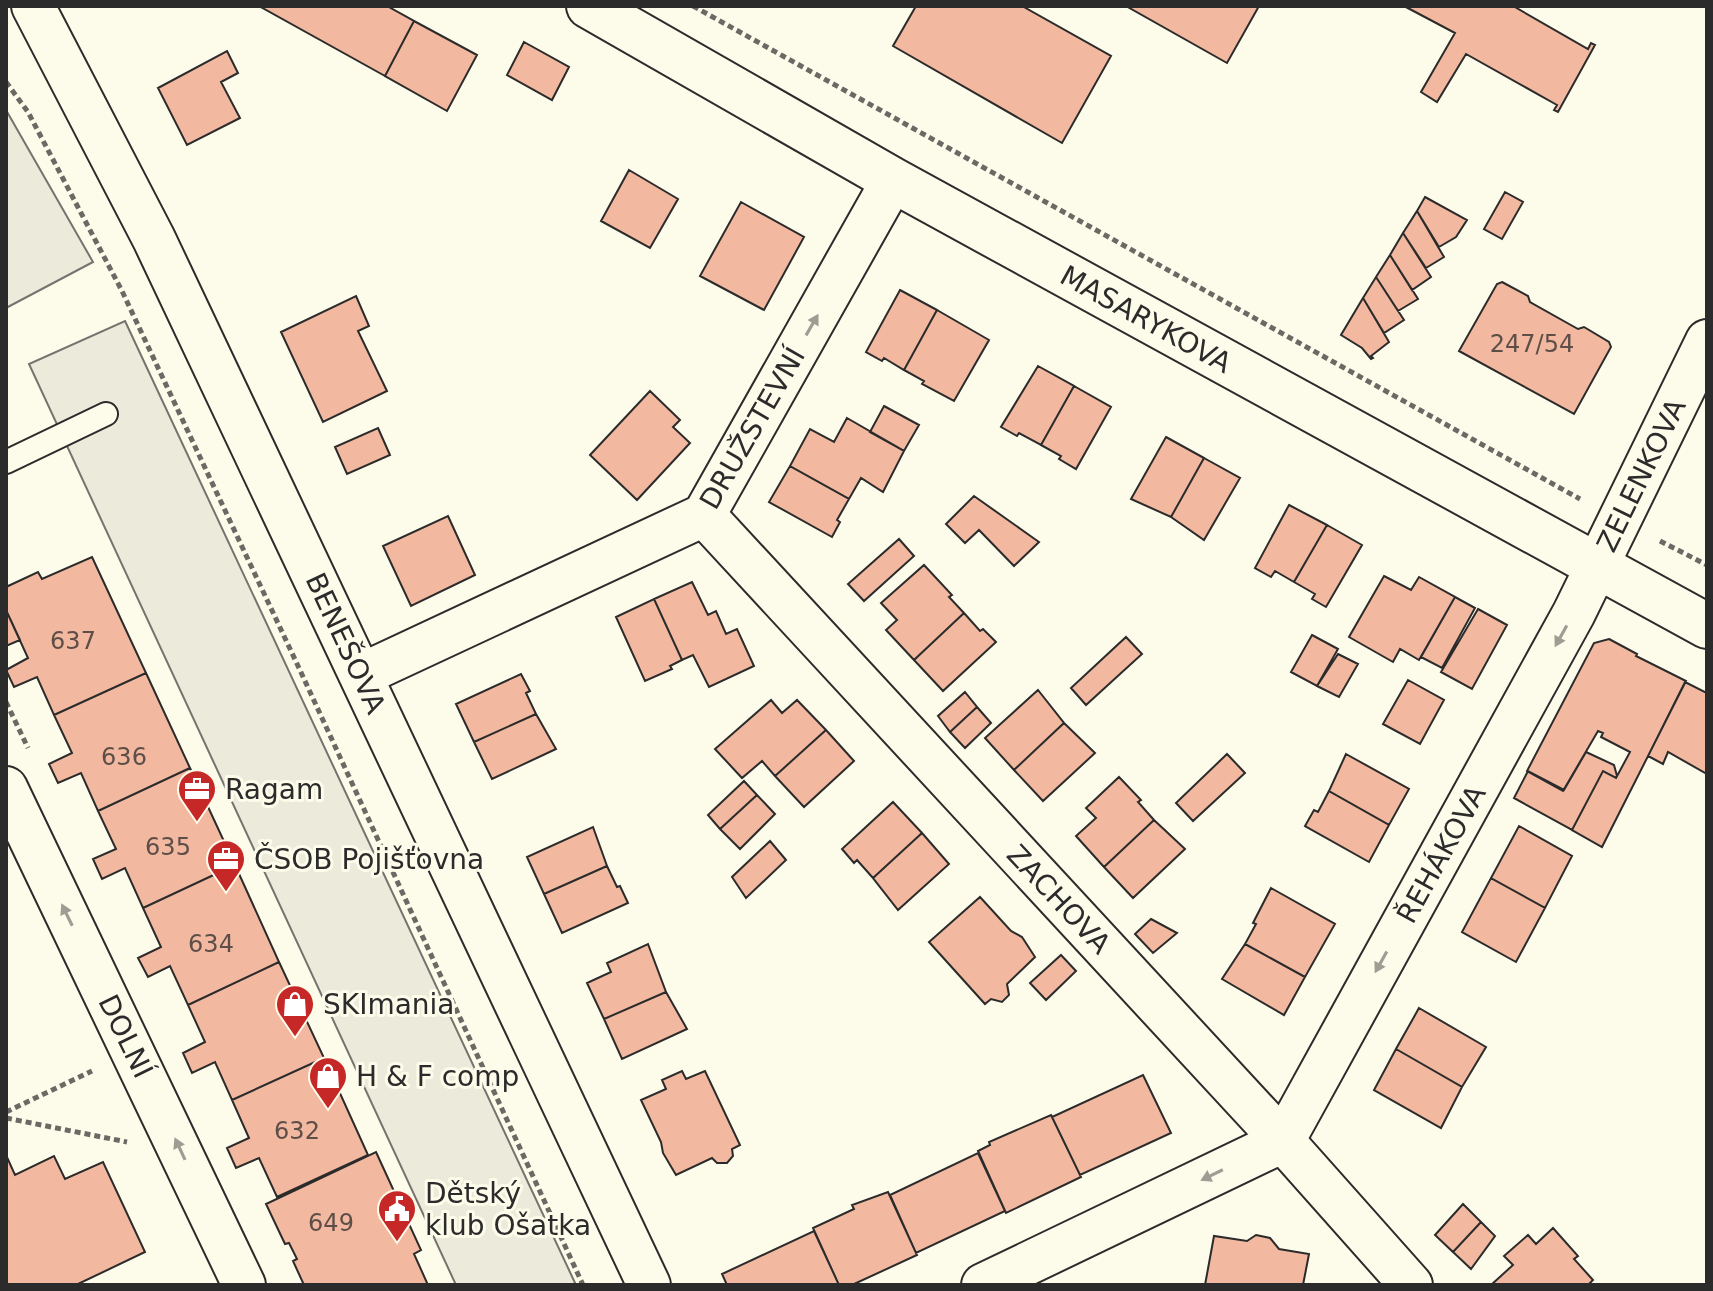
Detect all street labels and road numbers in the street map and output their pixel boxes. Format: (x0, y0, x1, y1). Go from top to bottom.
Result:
street label: MASARYKOVA (1054, 259, 1237, 380)
street label: DRUŽSTEVNÍ (692, 341, 812, 515)
street label: ZELENKOVA (1590, 393, 1693, 557)
street label: BENEŠOVA (299, 567, 393, 719)
street label: ŘEHÁKOVA (1389, 779, 1493, 929)
street label: ZACHOVA (1000, 838, 1117, 961)
street label: DOLNÍ (91, 989, 161, 1083)

